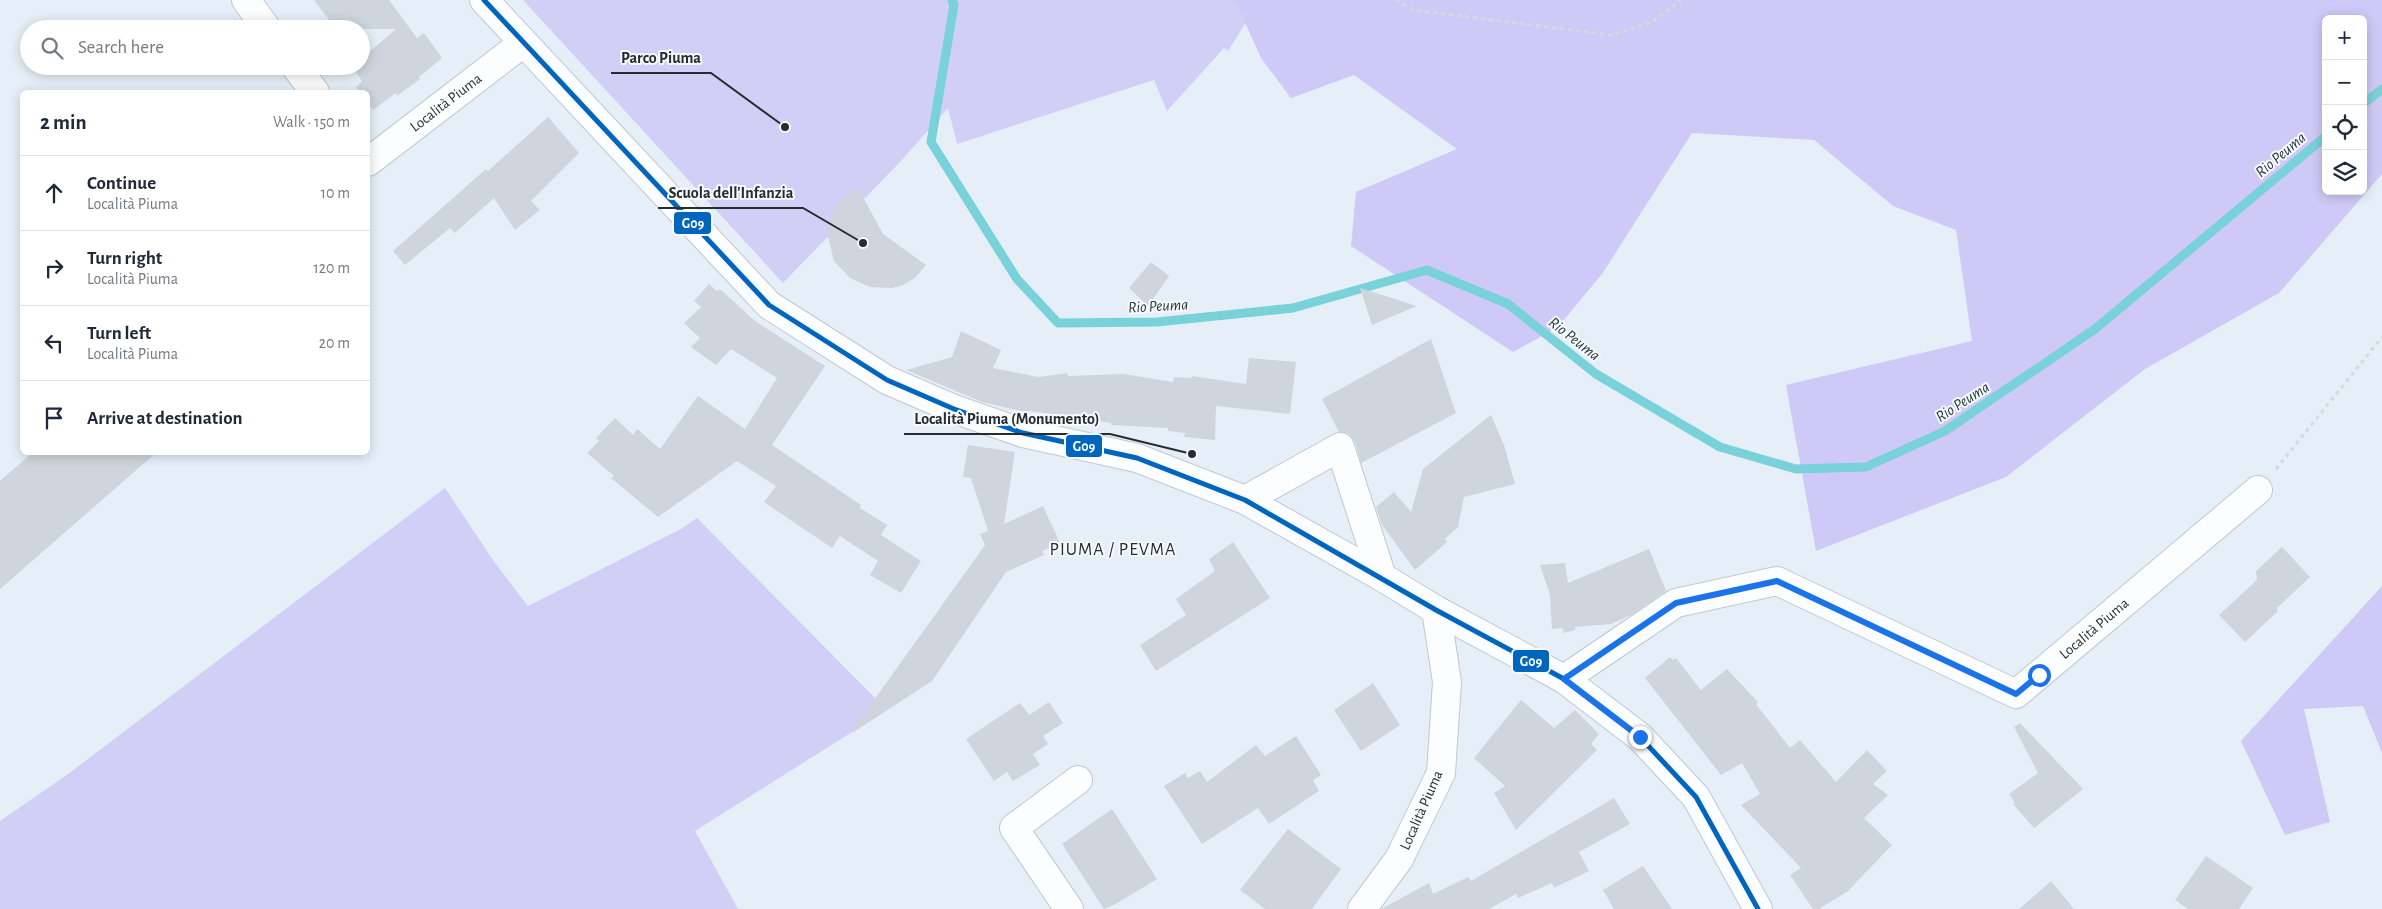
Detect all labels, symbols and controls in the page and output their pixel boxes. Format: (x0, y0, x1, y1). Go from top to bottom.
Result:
map controls (2322, 15, 2367, 195)
button: + (2322, 15, 2367, 60)
search box (20, 20, 370, 75)
icon: search (38, 34, 66, 62)
text: Search here (78, 38, 164, 57)
callout: Parco Piuma (611, 42, 711, 73)
text: Parco Piuma (621, 50, 701, 66)
button: − (2322, 60, 2367, 105)
street label: Località Piuma (408, 71, 485, 135)
button: locate (2322, 105, 2367, 150)
text: 2 min (40, 112, 87, 133)
text: Walk · 150 m (273, 114, 350, 130)
water label: Rio Peuma (2252, 129, 2309, 180)
button: layers (2322, 150, 2367, 195)
text: Continue (87, 174, 156, 193)
callout: Scuola dell'Infanzia (658, 177, 803, 208)
icon: ahead (40, 179, 68, 207)
text: 10 m (321, 185, 350, 201)
text: Scuola dell'Infanzia (669, 185, 794, 201)
text: Località Piuma (87, 196, 178, 212)
line badge: G09 (673, 211, 712, 235)
text: G09 (682, 217, 704, 231)
text: Turn right (87, 249, 162, 268)
icon: right (40, 254, 68, 282)
text: 120 m (313, 260, 350, 276)
text: Località Piuma (87, 271, 178, 287)
water label: Rio Peuma (1128, 296, 1189, 316)
water label: Rio Peuma (1546, 314, 1603, 364)
text: Turn left (87, 324, 151, 343)
icon: left (40, 329, 68, 357)
text: 20 m (319, 335, 350, 351)
text: Località Piuma (87, 346, 178, 362)
water label: Rio Peuma (1933, 379, 1992, 425)
callout: Località Piuma (Monumento) (904, 403, 1110, 434)
icon: arrive (40, 404, 68, 432)
text: Arrive at destination (87, 409, 243, 428)
text: Località Piuma (Monumento) (914, 411, 1100, 427)
line badge: G09 (1065, 434, 1103, 458)
text: G09 (1073, 440, 1095, 454)
district label: PIUMA / PEVMA (1050, 541, 1176, 559)
street label: Località Piuma (2057, 595, 2132, 662)
line badge: G09 (1512, 649, 1550, 673)
text: G09 (1520, 655, 1542, 669)
route start (2028, 664, 2051, 687)
route end (1629, 726, 1652, 749)
street label: Località Piuma (1397, 768, 1446, 852)

